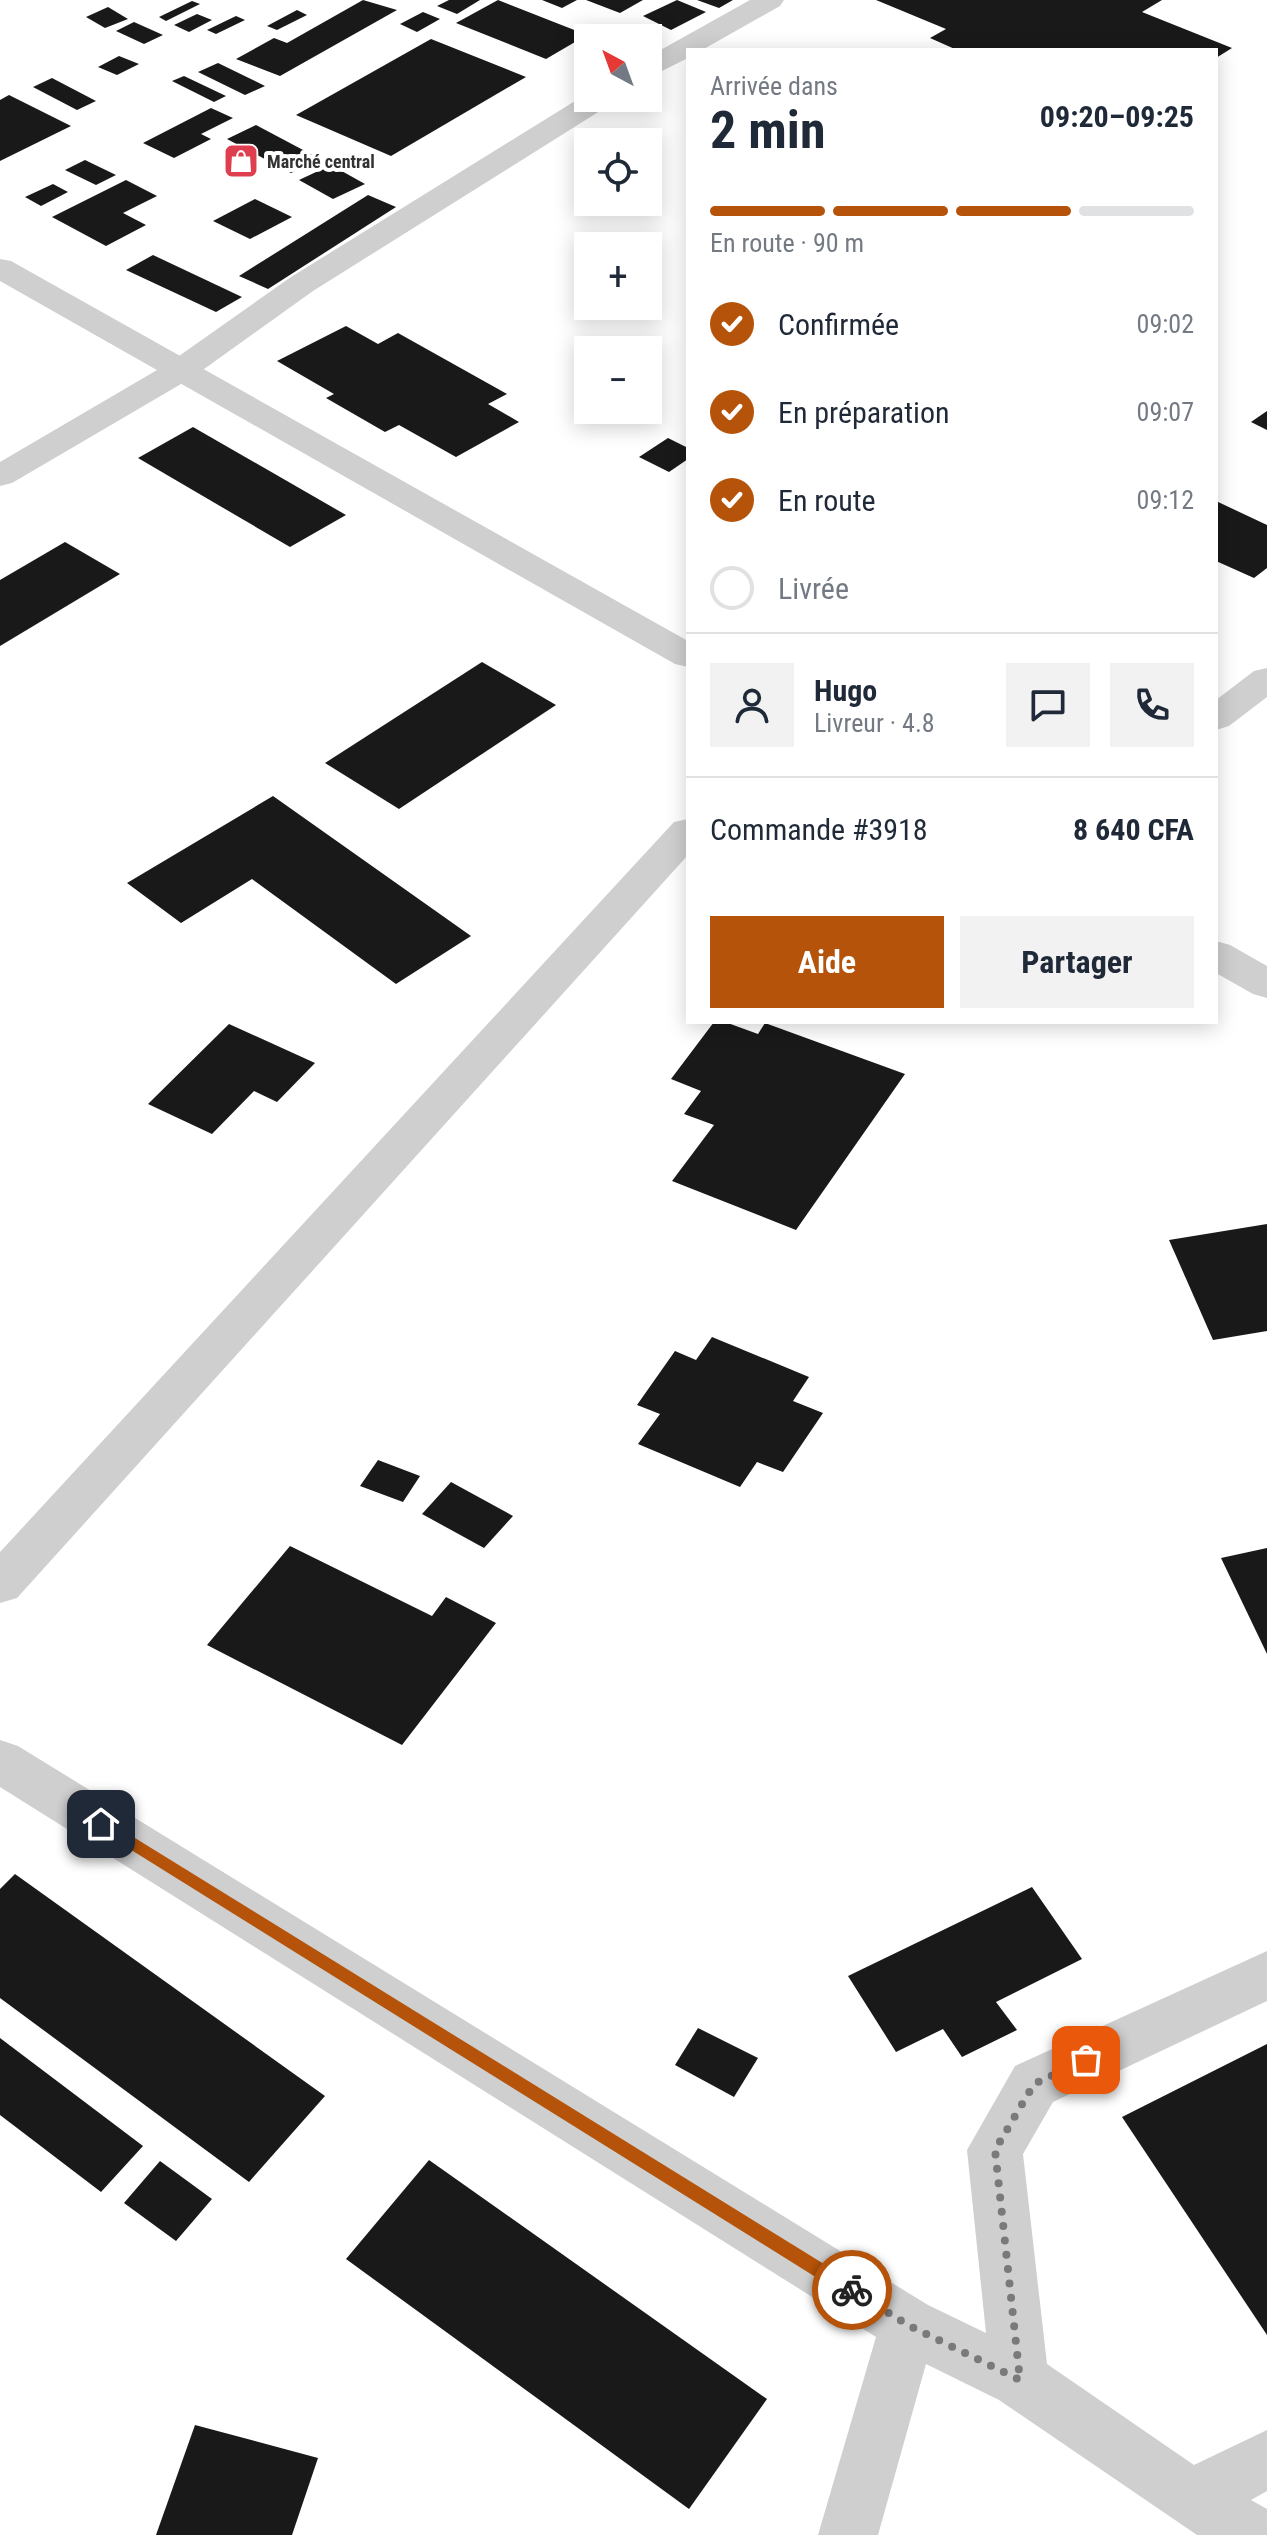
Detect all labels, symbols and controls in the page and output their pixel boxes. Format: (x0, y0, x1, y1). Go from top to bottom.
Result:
north arrow (574, 24, 662, 112)
map controls (574, 24, 662, 424)
text: Arrivée dans (710, 71, 838, 101)
text: 09:20–09:25 (1040, 99, 1194, 134)
text: 2 min (710, 100, 826, 161)
button: locate (574, 128, 662, 216)
shop icon: Marché central (222, 142, 260, 180)
place label: Marché central (267, 151, 375, 172)
text: En route · 90 m (710, 228, 864, 258)
button: + (574, 232, 662, 320)
icon: check (710, 302, 754, 346)
text: Confirmée (778, 307, 899, 342)
text: 09:02 (1137, 309, 1194, 339)
button: − (574, 336, 662, 424)
icon: check (710, 390, 754, 434)
text: En préparation (778, 395, 950, 430)
text: 09:07 (1137, 397, 1194, 427)
icon: check (710, 478, 754, 522)
text: En route (778, 483, 876, 518)
text: 09:12 (1137, 485, 1194, 515)
text: Livrée (778, 571, 849, 606)
button: person (710, 663, 794, 747)
button: chat (1006, 663, 1090, 747)
button: phone (1110, 663, 1194, 747)
text: Hugo (814, 673, 877, 708)
text: Livreur · 4.8 (814, 708, 935, 738)
text: Commande #3918 (710, 812, 928, 847)
text: 8 640 CFA (1073, 812, 1194, 847)
button: Aide (710, 916, 944, 1008)
button: Partager (960, 916, 1194, 1008)
pin (67, 1790, 135, 1858)
icon: home (79, 1802, 123, 1846)
pin (1052, 2026, 1120, 2094)
icon: bag (1064, 2038, 1108, 2082)
courier (812, 2250, 892, 2330)
icon: bike (830, 2268, 874, 2312)

